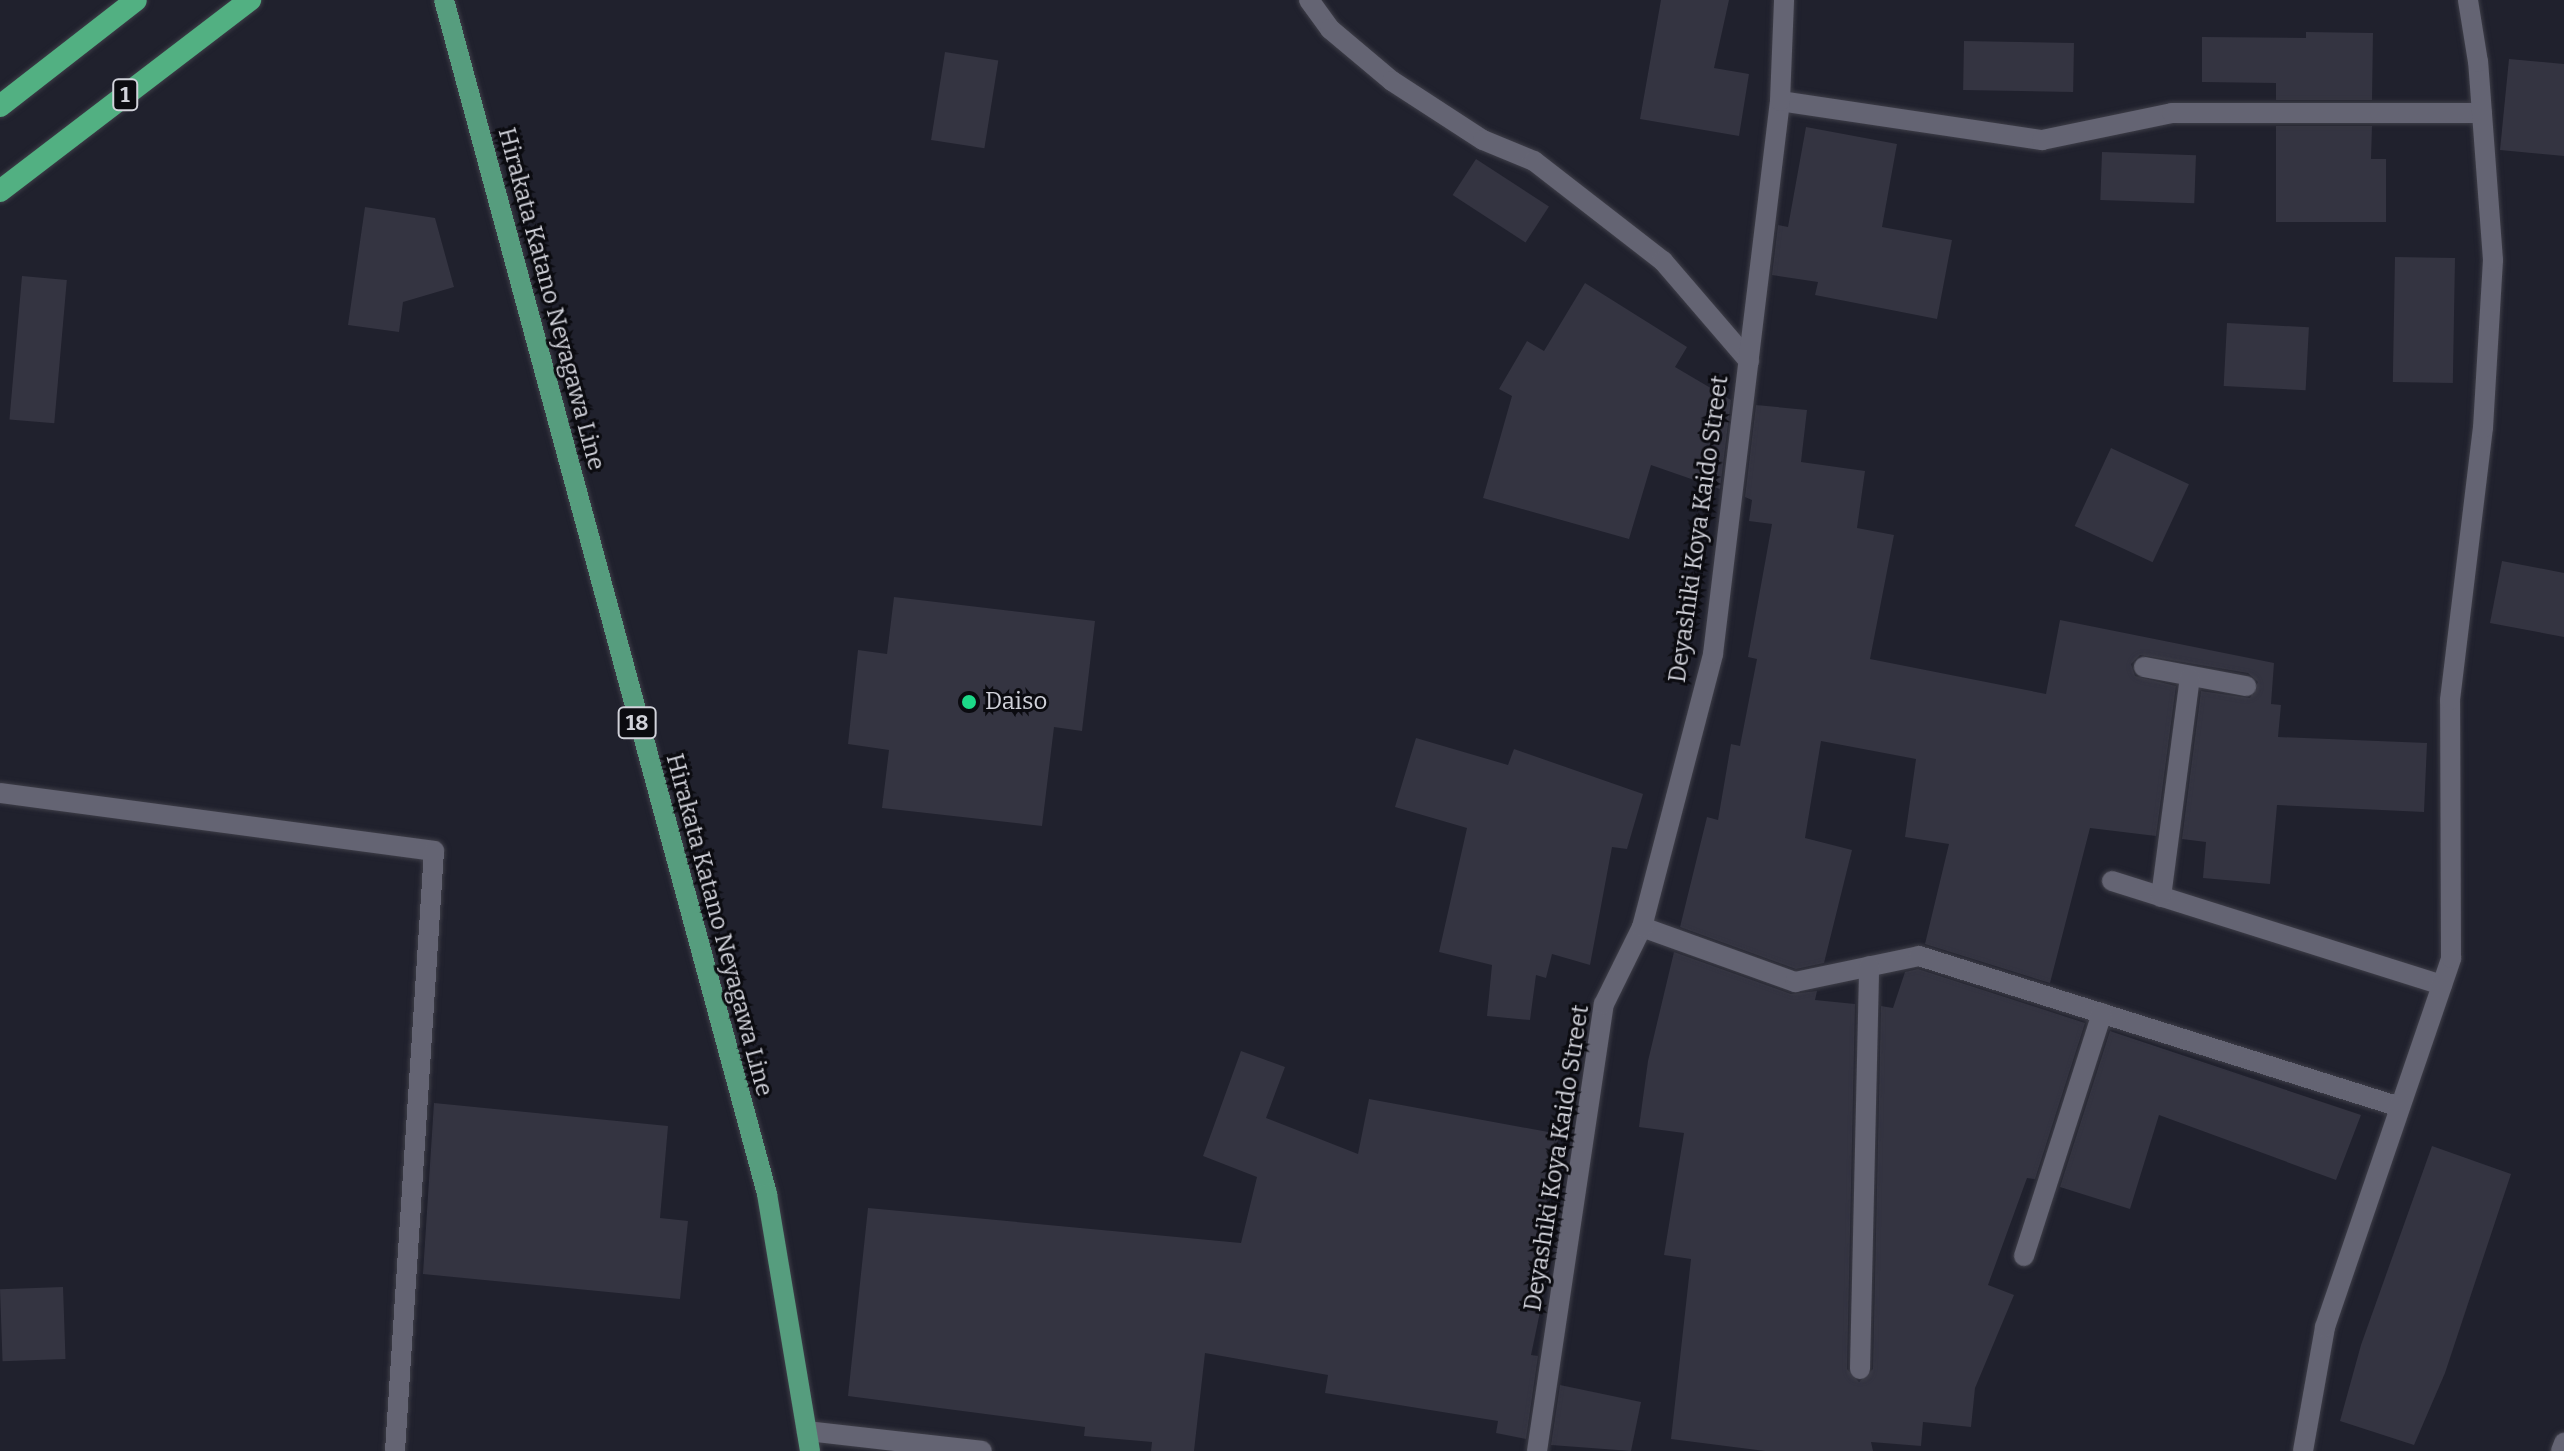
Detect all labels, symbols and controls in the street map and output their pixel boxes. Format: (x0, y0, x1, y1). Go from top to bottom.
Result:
road number: 1 (111, 77, 139, 113)
street label: Hirakata Katano Neyagawa Line (491, 125, 611, 473)
street label: Deyashiki Koya Kaido Street (1663, 373, 1735, 685)
place label: Daiso (985, 688, 1047, 716)
marker: Daiso (960, 693, 978, 711)
road number: 18 (617, 705, 657, 741)
street label: Hirakata Katano Neyagawa Line (659, 751, 779, 1099)
street label: Deyashiki Koya Kaido Street (1519, 1003, 1595, 1313)

